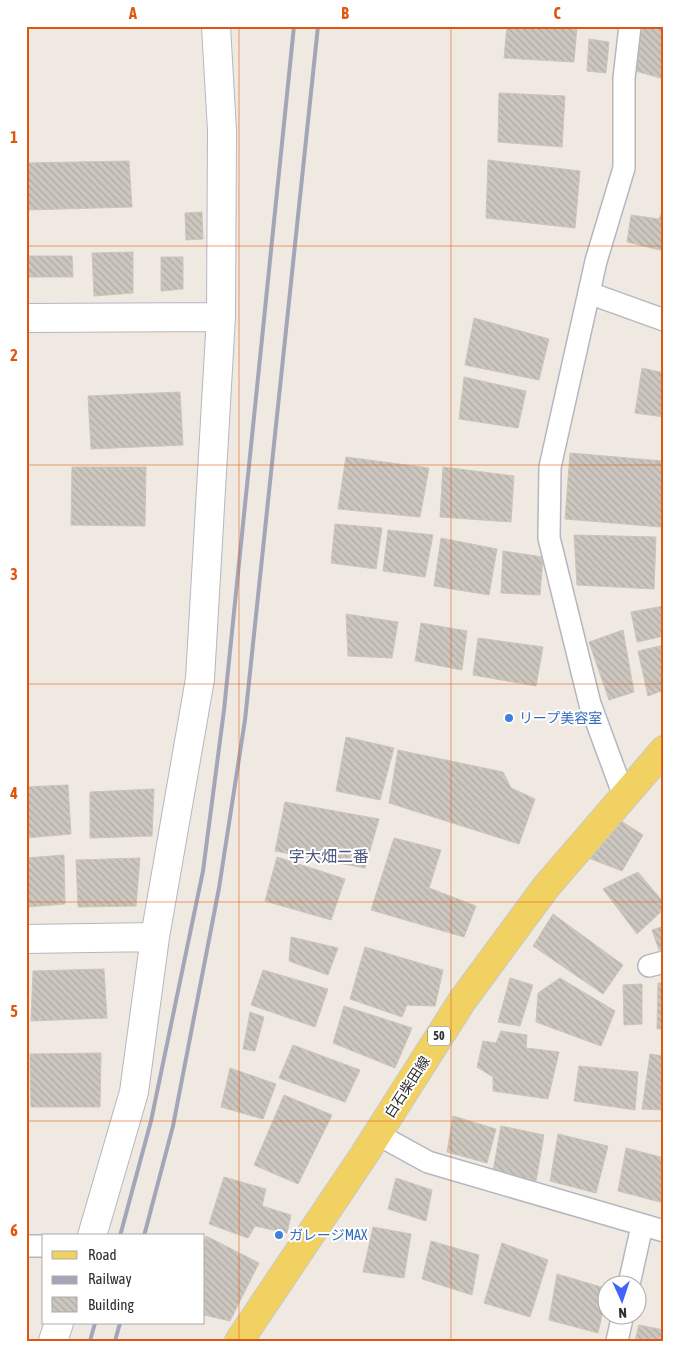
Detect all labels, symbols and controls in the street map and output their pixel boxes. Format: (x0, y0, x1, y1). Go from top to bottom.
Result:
text: A (128, 4, 137, 22)
text: B (341, 4, 349, 22)
text: C (553, 4, 561, 22)
text: 1 (10, 128, 18, 146)
text: 2 (10, 346, 18, 364)
text: 3 (10, 565, 18, 583)
place label: リープ美容室 (519, 710, 602, 726)
marker: リープ美容室 (503, 712, 515, 724)
text: 4 (9, 784, 18, 802)
district label: 字大畑二番 (289, 847, 369, 865)
text: 5 (10, 1002, 18, 1020)
road number: 50 (428, 1026, 450, 1046)
street label: 白石柴田線 (381, 1053, 433, 1121)
text: 6 (10, 1221, 18, 1239)
place label: ガレージMAX (289, 1227, 368, 1243)
marker: ガレージMAX (273, 1229, 285, 1241)
legend (42, 1234, 205, 1324)
text: Road (88, 1246, 117, 1263)
text: Railway (88, 1270, 132, 1287)
north arrow (598, 1274, 648, 1324)
text: Building (88, 1296, 134, 1313)
text: N (618, 1305, 627, 1321)

